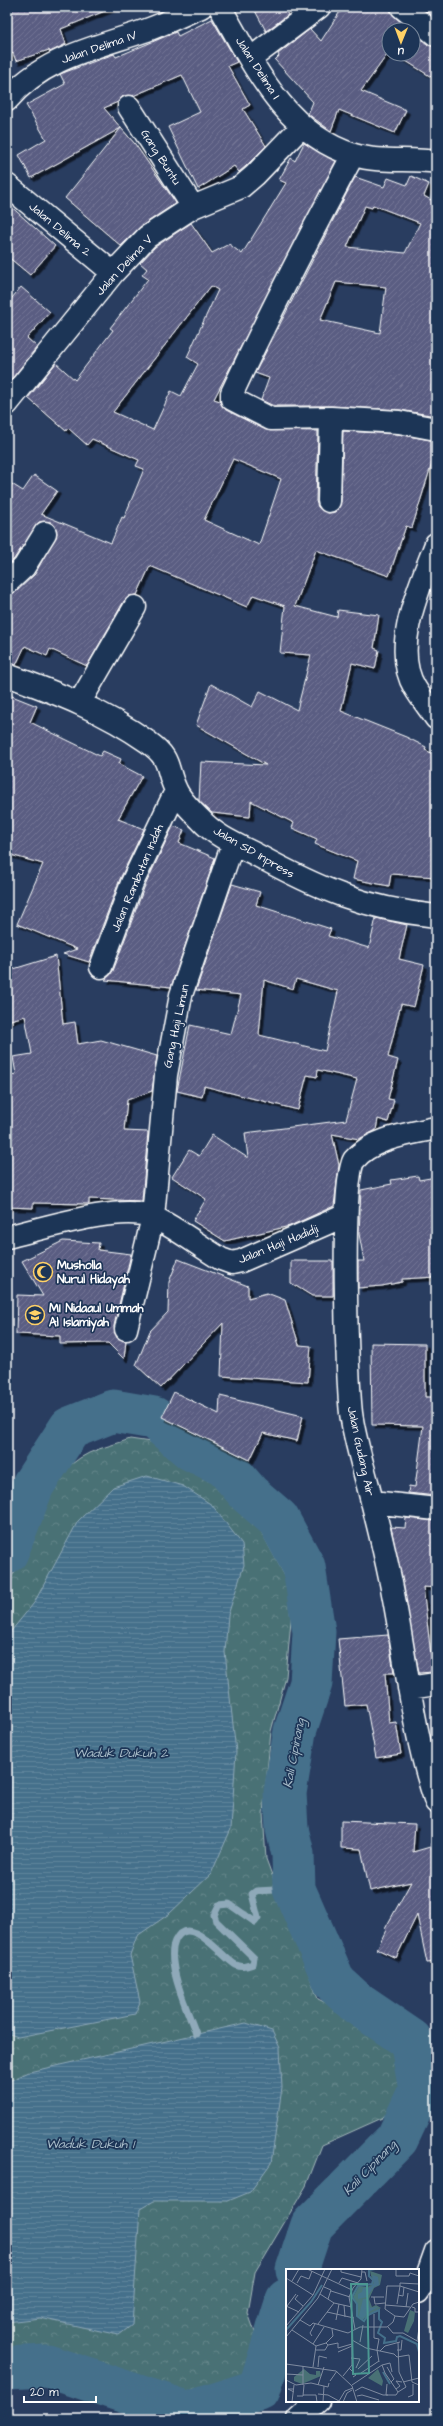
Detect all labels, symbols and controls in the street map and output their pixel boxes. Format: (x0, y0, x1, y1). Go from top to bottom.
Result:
north arrow (381, 22, 421, 62)
street label: Jalan Delima IV (59, 26, 140, 68)
street label: Jalan Delima I (231, 34, 284, 103)
text: U (398, 44, 405, 59)
street label: Gang Buntu (135, 126, 185, 189)
street label: Jalan Delima 2 (25, 198, 94, 261)
street label: Jalan Delima V (92, 231, 157, 299)
street label: Jalan Rambutan Indah (107, 821, 168, 935)
street label: Jalan SD Inpress (210, 822, 297, 883)
street label: Gang Haji Limun (159, 983, 195, 1070)
street label: Jalan Haji Hadidji (236, 1221, 321, 1268)
place label: Musholla Nurul Hidayah (57, 1257, 131, 1289)
mosque icon: Musholla Nurul Hidayah (32, 1261, 54, 1283)
place label: MI Nidaaul Ummah Al Islamiyah (49, 1300, 145, 1332)
school or university icon: MI Nidaaul Ummah Al Islamiyah (24, 1304, 46, 1326)
street label: Jalan Gudang Air (342, 1405, 378, 1498)
water label: Kali Cipinang (278, 1716, 311, 1790)
water label: Waduk Dukuh 2 (74, 1744, 169, 1762)
water label: Waduk Dukuh 1 (46, 2135, 136, 2153)
water label: Kali Cipinang (339, 2135, 402, 2200)
inset map (286, 2269, 419, 2402)
scale bar (24, 2378, 96, 2404)
text: 20 m (30, 2384, 59, 2401)

